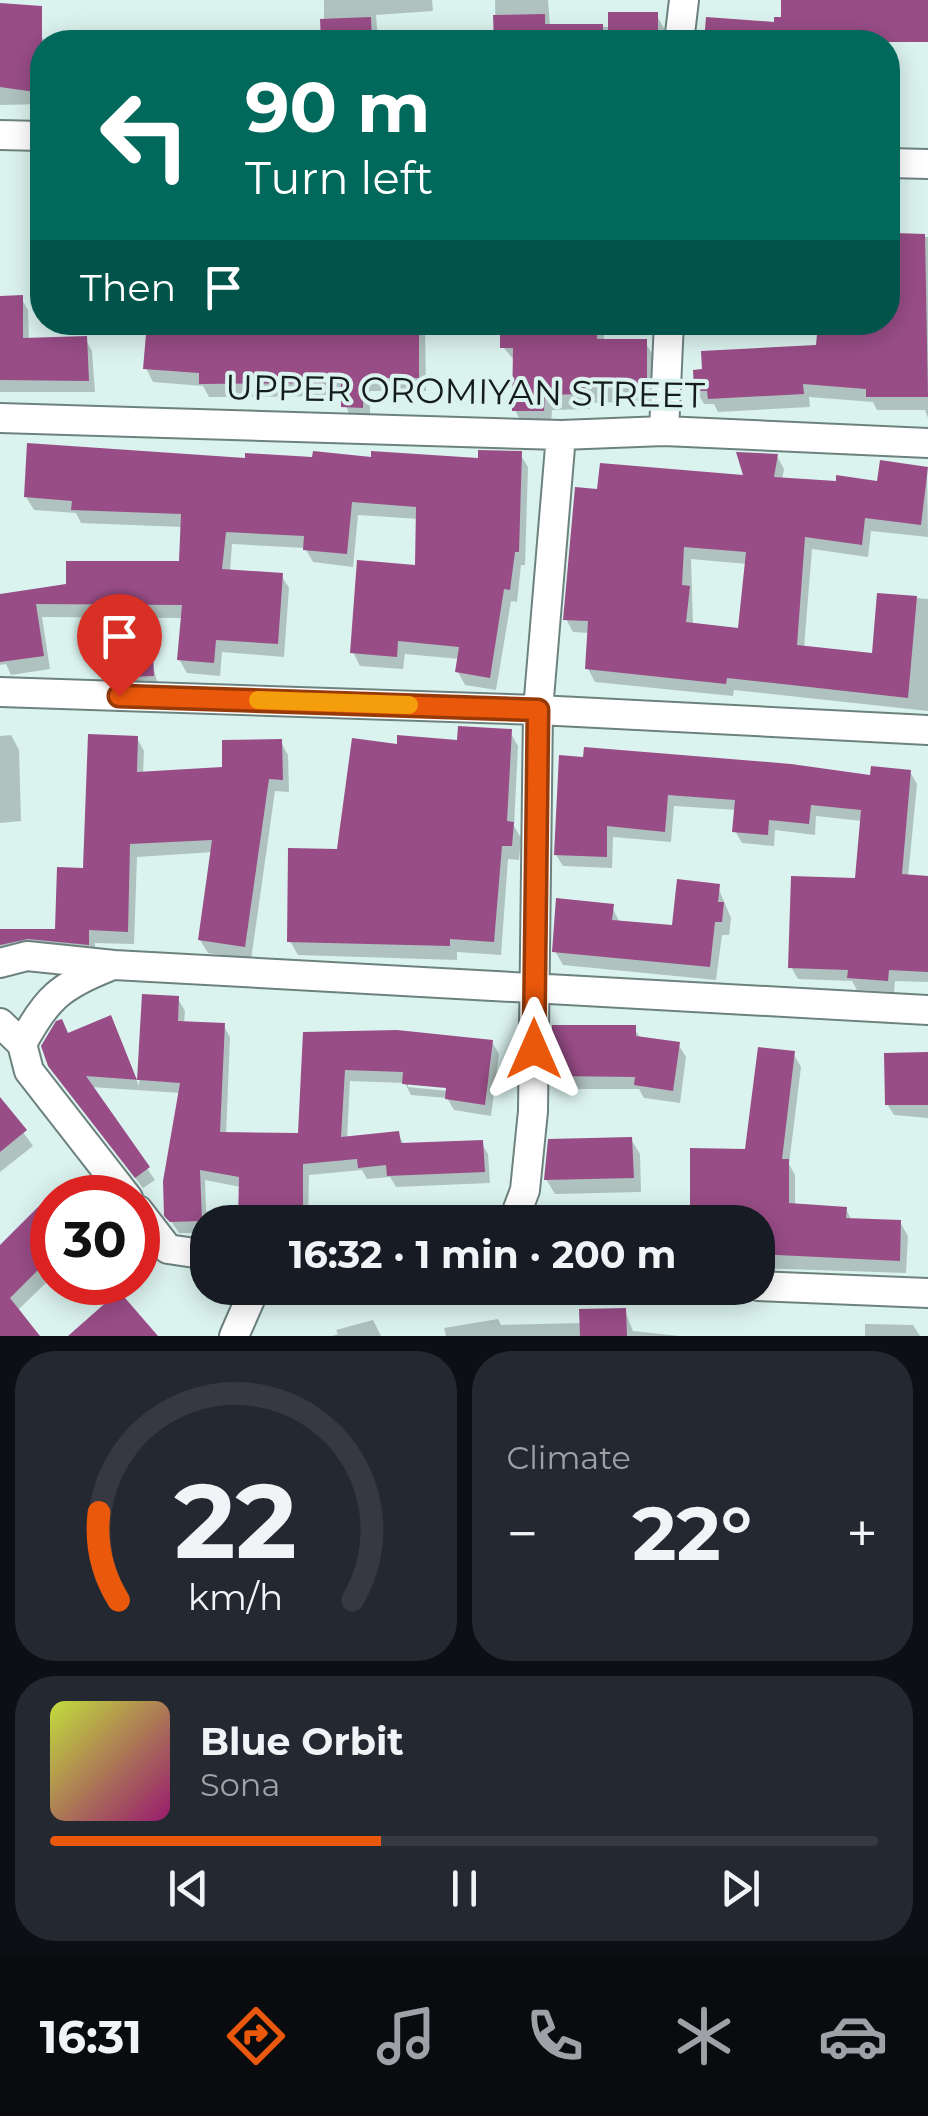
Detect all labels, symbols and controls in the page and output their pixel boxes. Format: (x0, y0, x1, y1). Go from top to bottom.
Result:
text: 90 m (245, 64, 430, 150)
icon: left (80, 70, 210, 200)
text: Turn left (245, 150, 433, 205)
icon: arrive (196, 260, 251, 315)
text: Then (80, 264, 176, 311)
street label: UPPER OROMIYAN STREET (225, 365, 705, 417)
pin (77, 594, 162, 697)
icon: arrive (92, 609, 147, 664)
position arrow (482, 997, 586, 1101)
speed limit sign: 30 (30, 1175, 160, 1305)
text: 16:32 · 1 min · 200 m (289, 1231, 676, 1278)
text: Climate (507, 1438, 631, 1477)
text: 22 (174, 1457, 297, 1584)
text: 22° (632, 1487, 752, 1579)
text: − (507, 1500, 538, 1567)
text: + (846, 1500, 878, 1567)
text: km/h (188, 1575, 283, 1619)
text: Blue Orbit (200, 1718, 404, 1765)
text: Sona (200, 1765, 280, 1804)
icon: previous (161, 1861, 216, 1916)
icon: pause (437, 1861, 492, 1916)
icon: next (713, 1861, 768, 1916)
icon: directions (221, 2001, 291, 2071)
icon: music (371, 2001, 441, 2071)
icon: phone (520, 2001, 590, 2071)
icon: climate (669, 2001, 739, 2071)
icon: car (818, 2001, 888, 2071)
text: 16:31 (40, 2009, 142, 2064)

